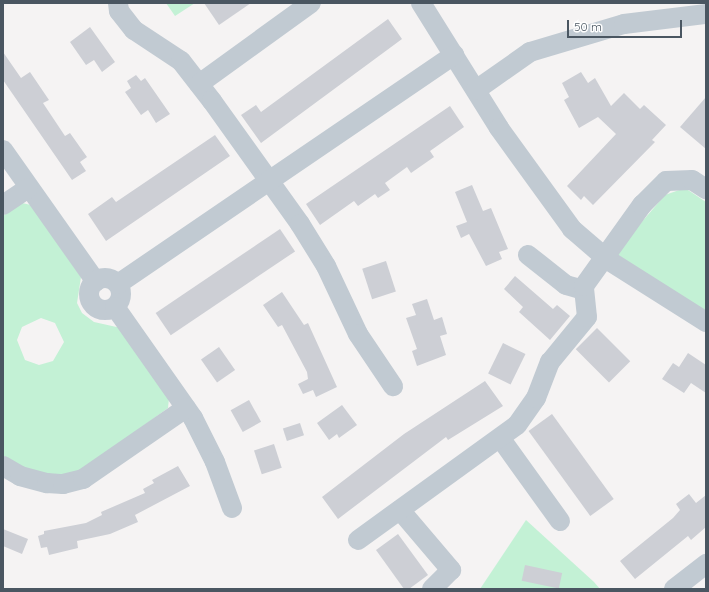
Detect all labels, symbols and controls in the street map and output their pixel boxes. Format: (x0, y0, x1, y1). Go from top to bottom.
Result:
scale bar (569, 12, 684, 38)
text: 50 m (574, 19, 602, 34)

